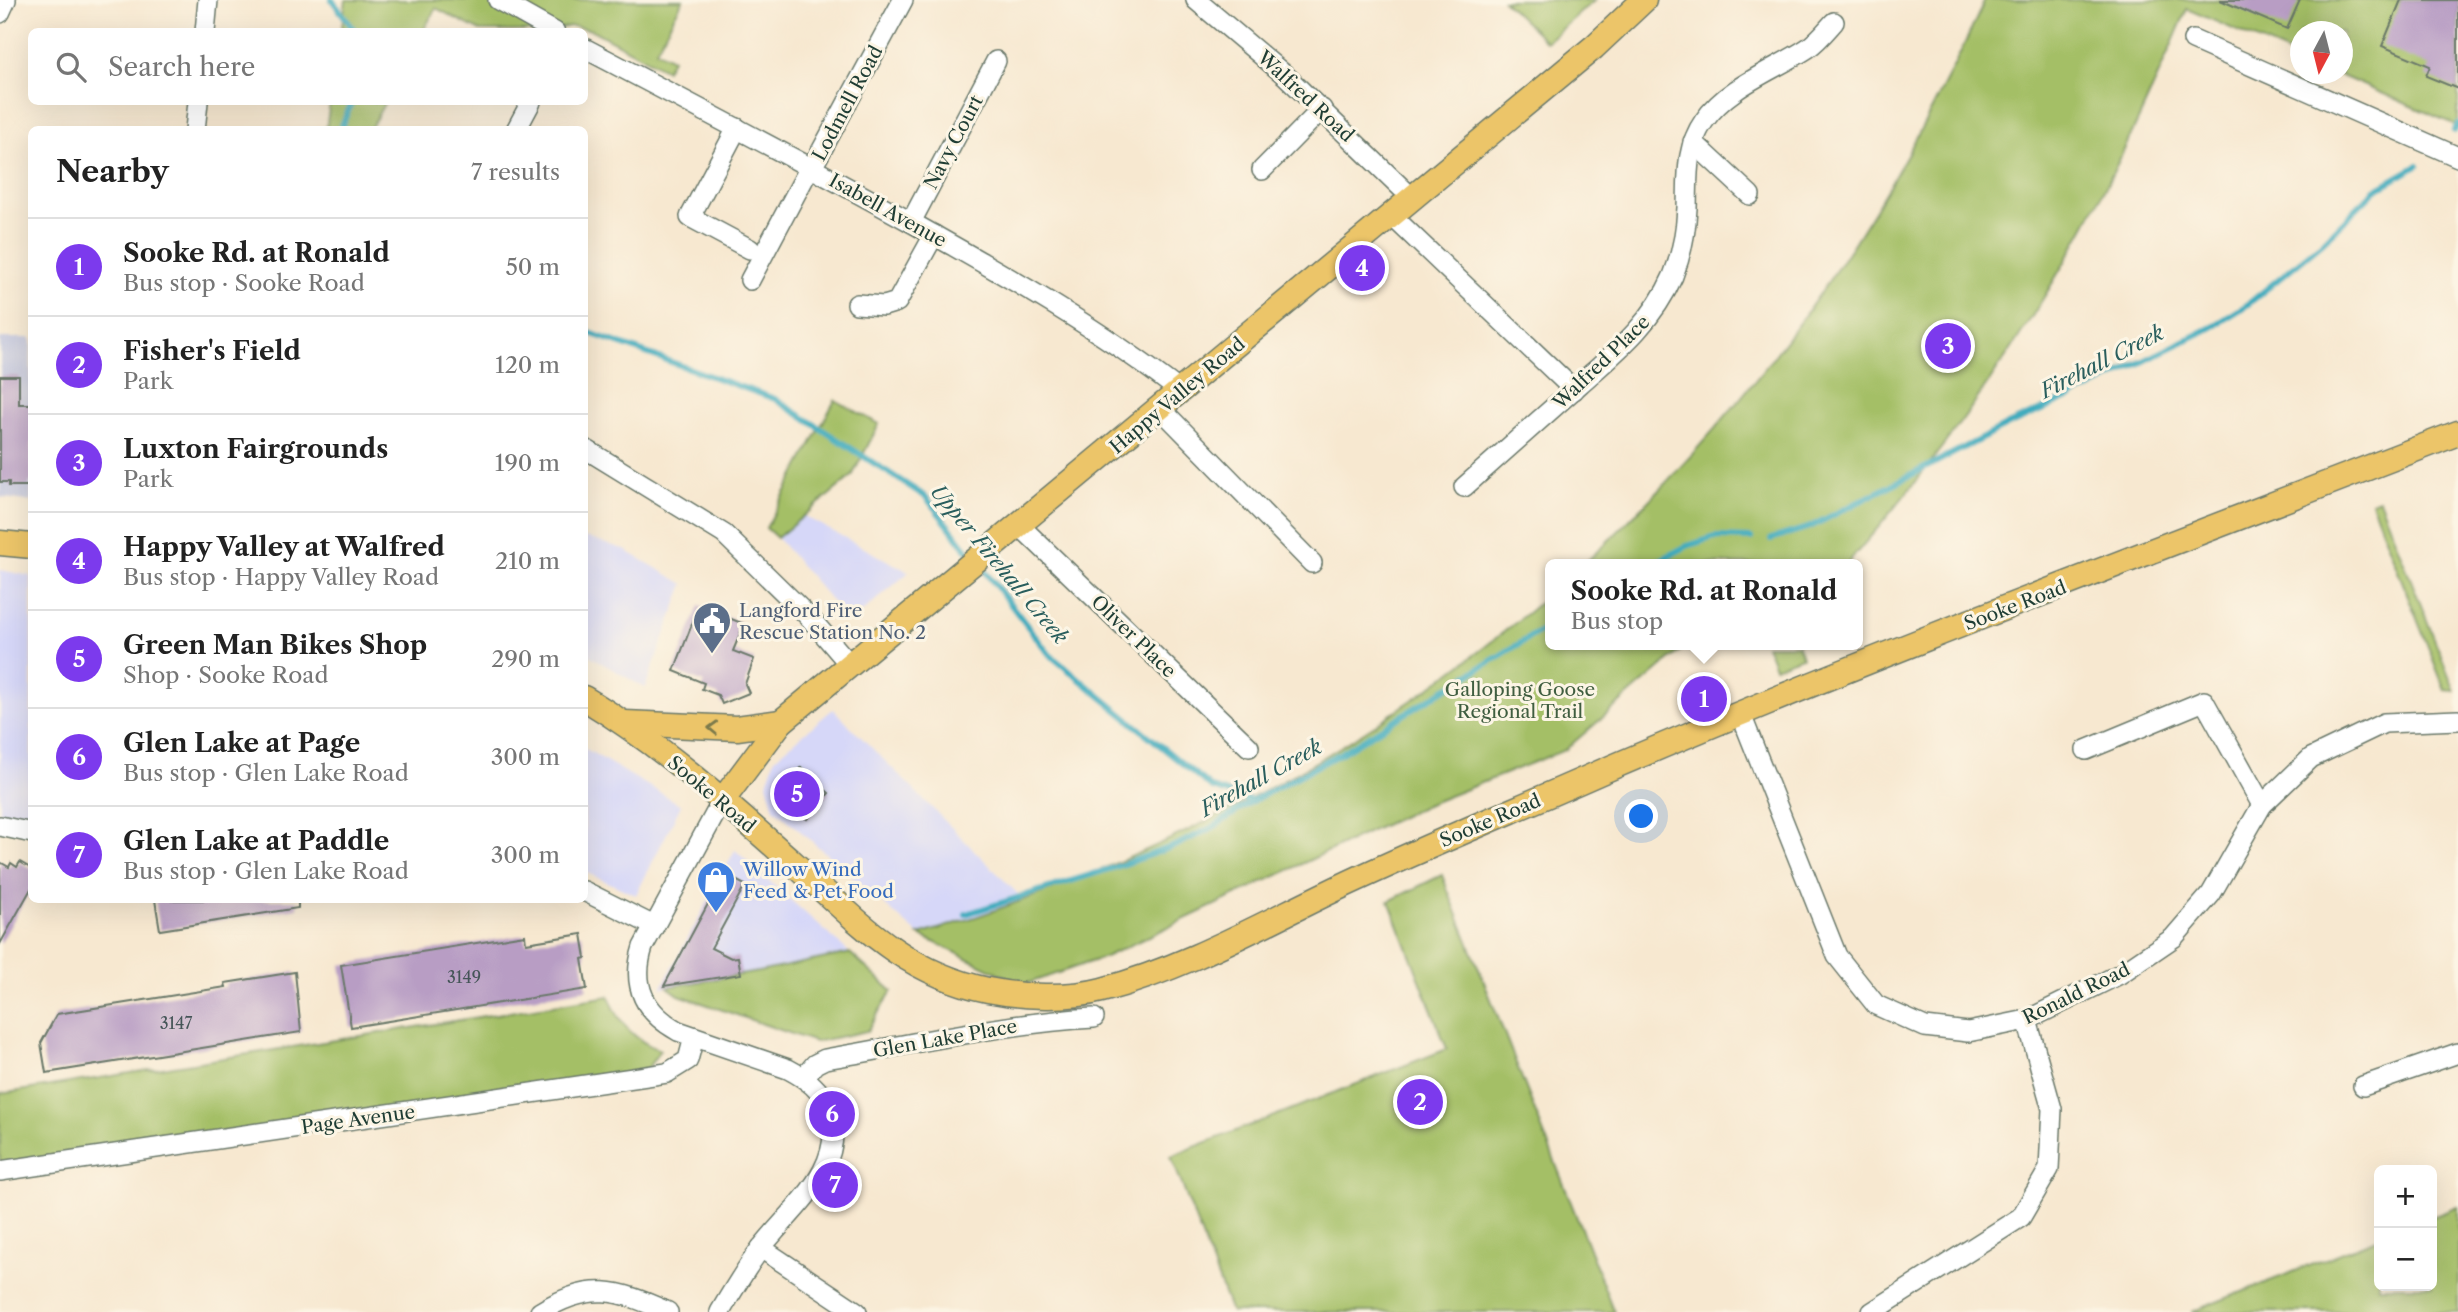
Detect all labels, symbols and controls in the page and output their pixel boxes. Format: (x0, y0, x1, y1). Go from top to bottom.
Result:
north arrow (2290, 21, 2353, 84)
search box (28, 28, 588, 105)
street label: Lodmell Road (807, 41, 888, 165)
street label: Walfred Road (1252, 45, 1359, 147)
icon: search (52, 48, 90, 86)
text: Search here (108, 51, 255, 83)
street label: Navy Court (919, 91, 988, 193)
text: Nearby (56, 153, 169, 190)
text: 7 results (471, 158, 560, 186)
street label: Isabell Avenue (825, 169, 950, 252)
text: Sooke Rd. at Ronald (123, 237, 390, 269)
pin: 4 (1339, 242, 1385, 294)
text: 1 (74, 253, 84, 281)
text: 50 m (505, 253, 560, 281)
text: Bus stop · Sooke Road (123, 269, 365, 297)
street label: Walfred Place (1548, 311, 1654, 415)
pin: 3 (1925, 320, 1971, 372)
water label: Firehall Creek (2034, 320, 2168, 404)
street label: Happy Valley Road (1105, 332, 1250, 459)
text: Fisher's Field (123, 335, 301, 367)
text: 2 (72, 351, 86, 379)
text: 120 m (495, 351, 560, 379)
text: Park (123, 367, 173, 395)
text: Luxton Fairgrounds (123, 433, 388, 465)
text: 3 (73, 449, 86, 477)
text: 190 m (495, 449, 560, 477)
text: Park (123, 465, 173, 493)
water label: Upper Firehall Creek (925, 479, 1073, 649)
text: Happy Valley at Walfred (123, 531, 445, 563)
text: 4 (72, 547, 86, 575)
text: 210 m (495, 547, 560, 575)
popup (1545, 559, 1863, 650)
text: Bus stop · Happy Valley Road (123, 563, 439, 591)
text: Sooke Rd. at Ronald (1571, 575, 1837, 607)
street label: Sooke Road (1961, 575, 2070, 635)
street label: Oliver Place (1087, 590, 1181, 682)
place label: Langford Fire Rescue Station No. 2 (739, 599, 926, 644)
public building icon: Langford Fire Rescue Station No. 2 (691, 600, 733, 655)
text: Bus stop (1571, 607, 1663, 635)
text: Green Man Bikes Shop (123, 629, 427, 661)
text: 5 (73, 645, 85, 673)
text: 290 m (491, 645, 560, 673)
text: Shop · Sooke Road (123, 661, 328, 689)
pin: 1 (1681, 673, 1727, 725)
park label: Galloping Goose Regional Trail (1445, 678, 1595, 723)
one-way arrow (708, 720, 719, 735)
text: Glen Lake at Page (123, 727, 360, 759)
water label: Firehall Creek (1194, 734, 1326, 822)
text: 6 (72, 743, 86, 771)
text: 300 m (491, 743, 560, 771)
street label: Sooke Road (663, 751, 761, 838)
text: Bus stop · Glen Lake Road (123, 759, 409, 787)
pin: 5 (774, 768, 820, 820)
street label: Sooke Road (1436, 789, 1545, 852)
your location (1624, 799, 1658, 833)
text: Glen Lake at Paddle (123, 825, 389, 857)
text: 7 (73, 841, 85, 869)
text: 300 m (491, 841, 560, 869)
text: Bus stop · Glen Lake Road (123, 857, 409, 885)
place label: Willow Wind Feed & Pet Food (742, 858, 894, 903)
shop icon: Willow Wind Feed & Pet Food (695, 859, 737, 914)
street label: Ronald Road (2019, 957, 2134, 1029)
house number: 3149 (447, 967, 481, 987)
house number: 3147 (160, 1013, 192, 1033)
street label: Glen Lake Place (871, 1015, 1019, 1062)
pin: 2 (1397, 1076, 1443, 1128)
pin: 6 (809, 1088, 855, 1140)
street label: Page Avenue (300, 1100, 416, 1139)
pin: 7 (812, 1159, 858, 1211)
map controls (2374, 1165, 2437, 1291)
button: + (2374, 1165, 2437, 1228)
button: − (2374, 1228, 2437, 1291)

